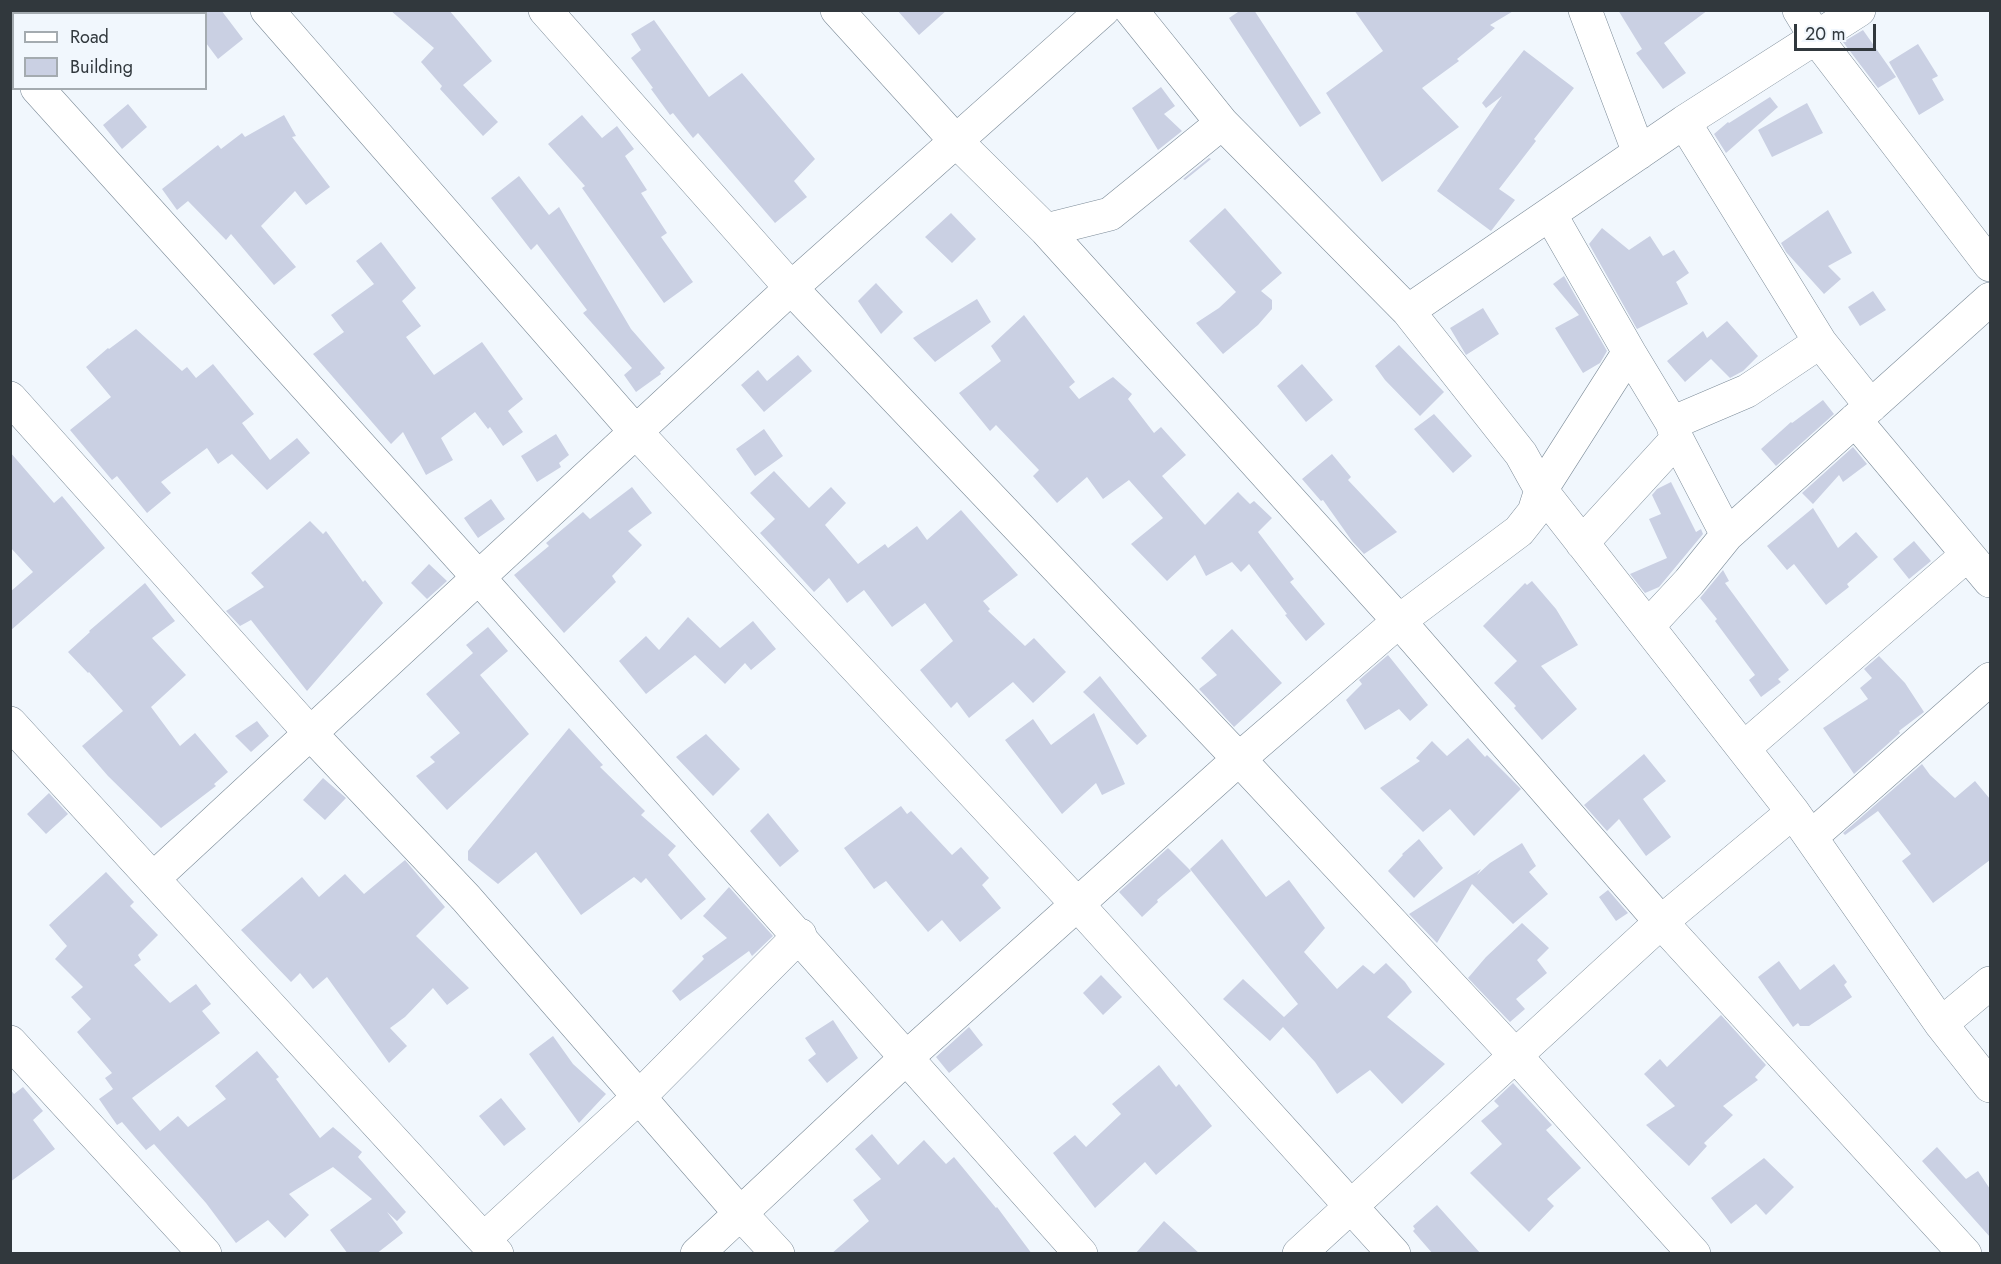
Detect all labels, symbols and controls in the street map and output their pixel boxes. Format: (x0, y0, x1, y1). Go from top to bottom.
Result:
legend (12, 12, 207, 90)
scale bar (1797, 12, 1880, 50)
text: 20 m (1805, 21, 1845, 47)
text: Road (70, 24, 109, 50)
text: Building (70, 54, 133, 80)

